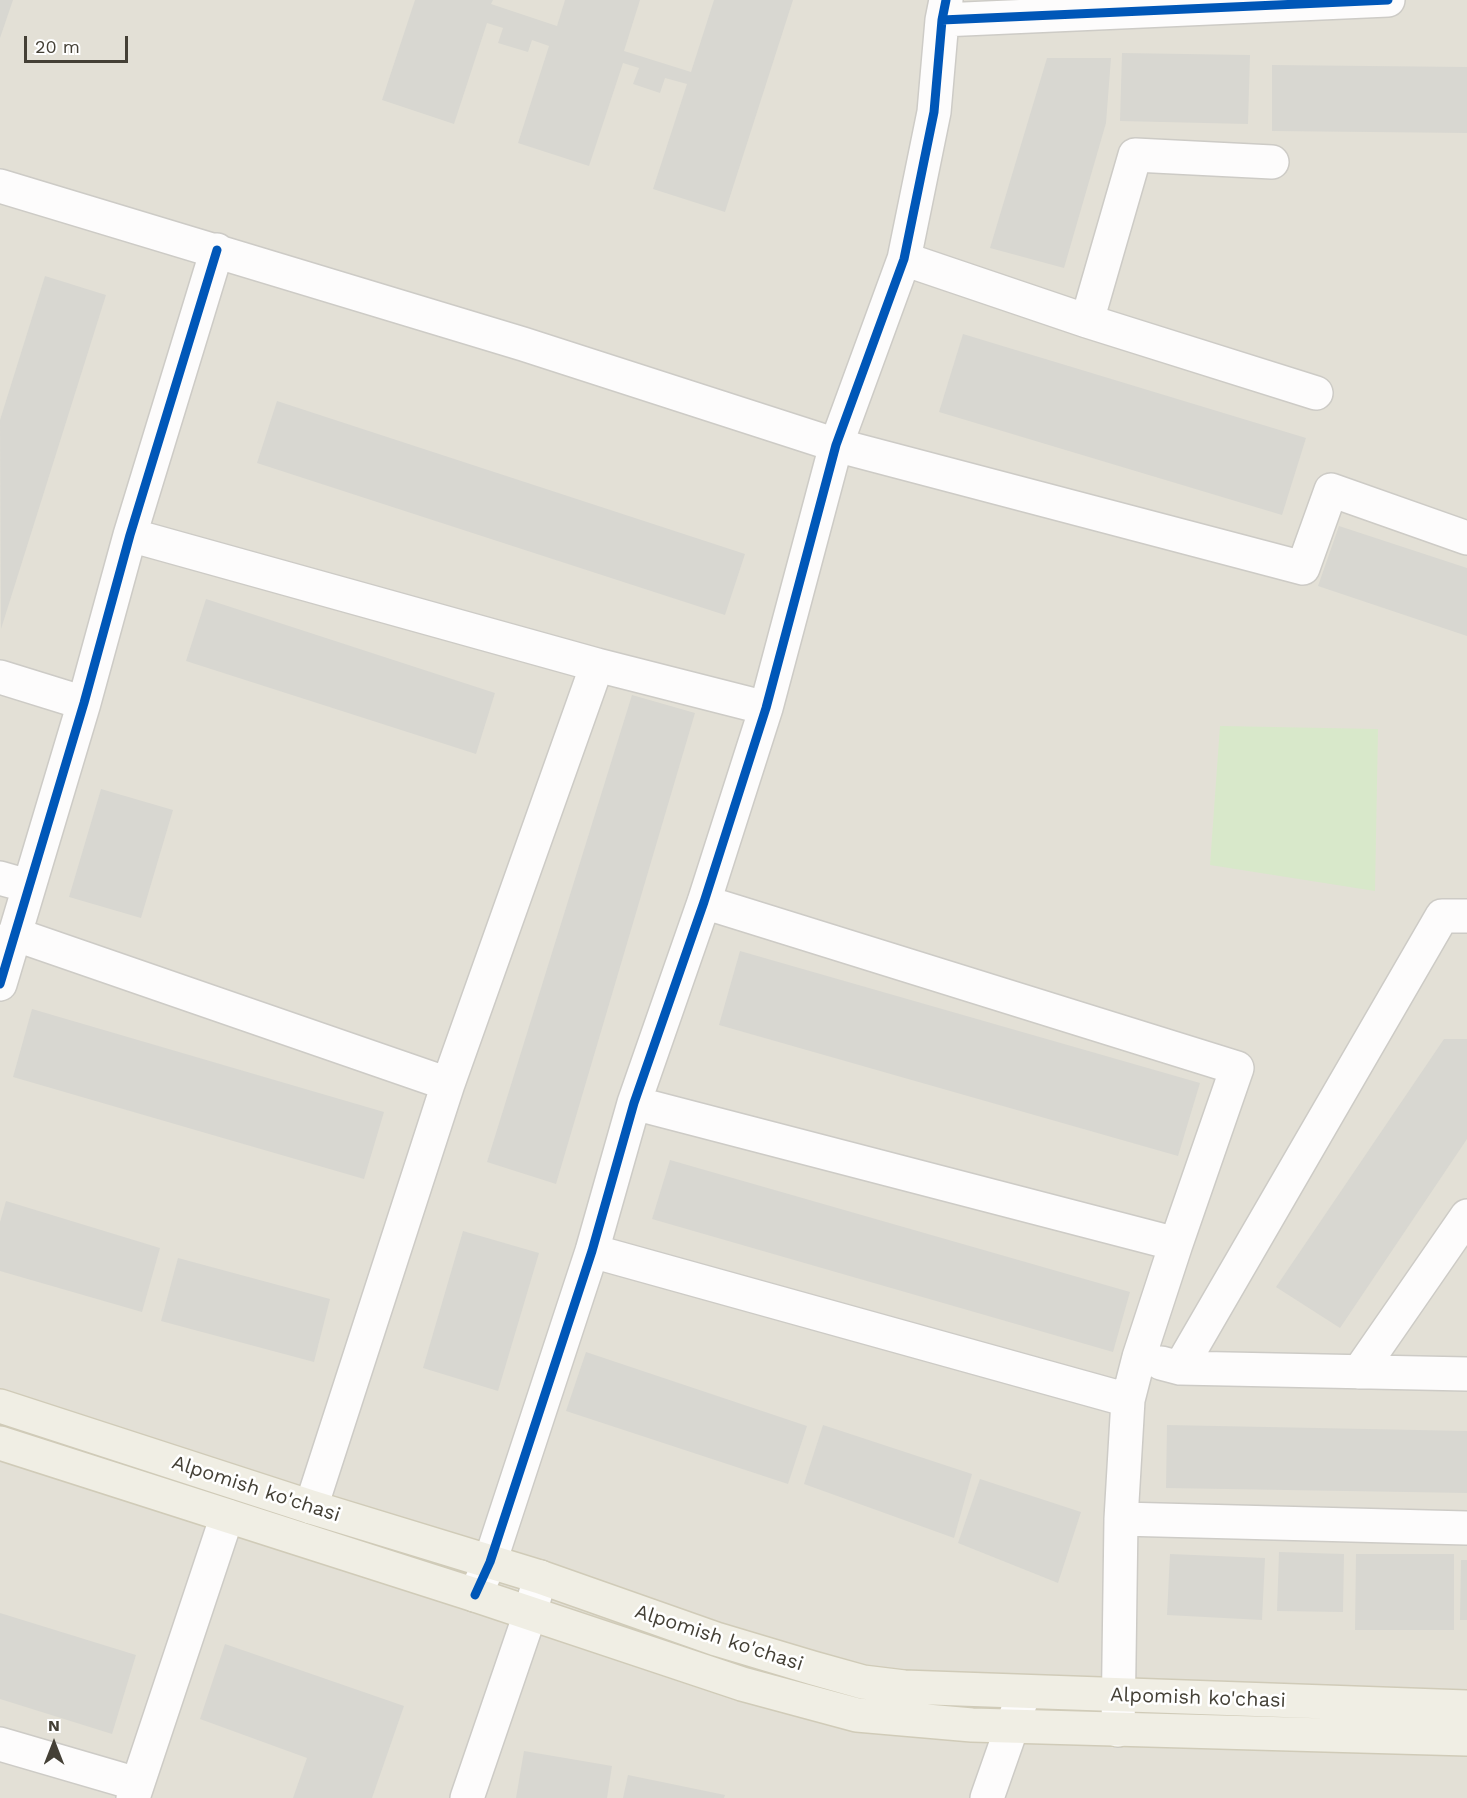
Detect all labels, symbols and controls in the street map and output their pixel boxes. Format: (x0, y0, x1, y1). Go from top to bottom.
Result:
scale bar (27, 24, 130, 62)
text: 20 m (35, 36, 80, 57)
street label: Alpomish ko'chasi (169, 1450, 343, 1528)
street label: Alpomish ko'chasi (632, 1599, 806, 1677)
street label: Alpomish ko'chasi (1110, 1683, 1286, 1713)
north arrow (24, 1714, 84, 1774)
text: N (48, 1716, 60, 1735)

